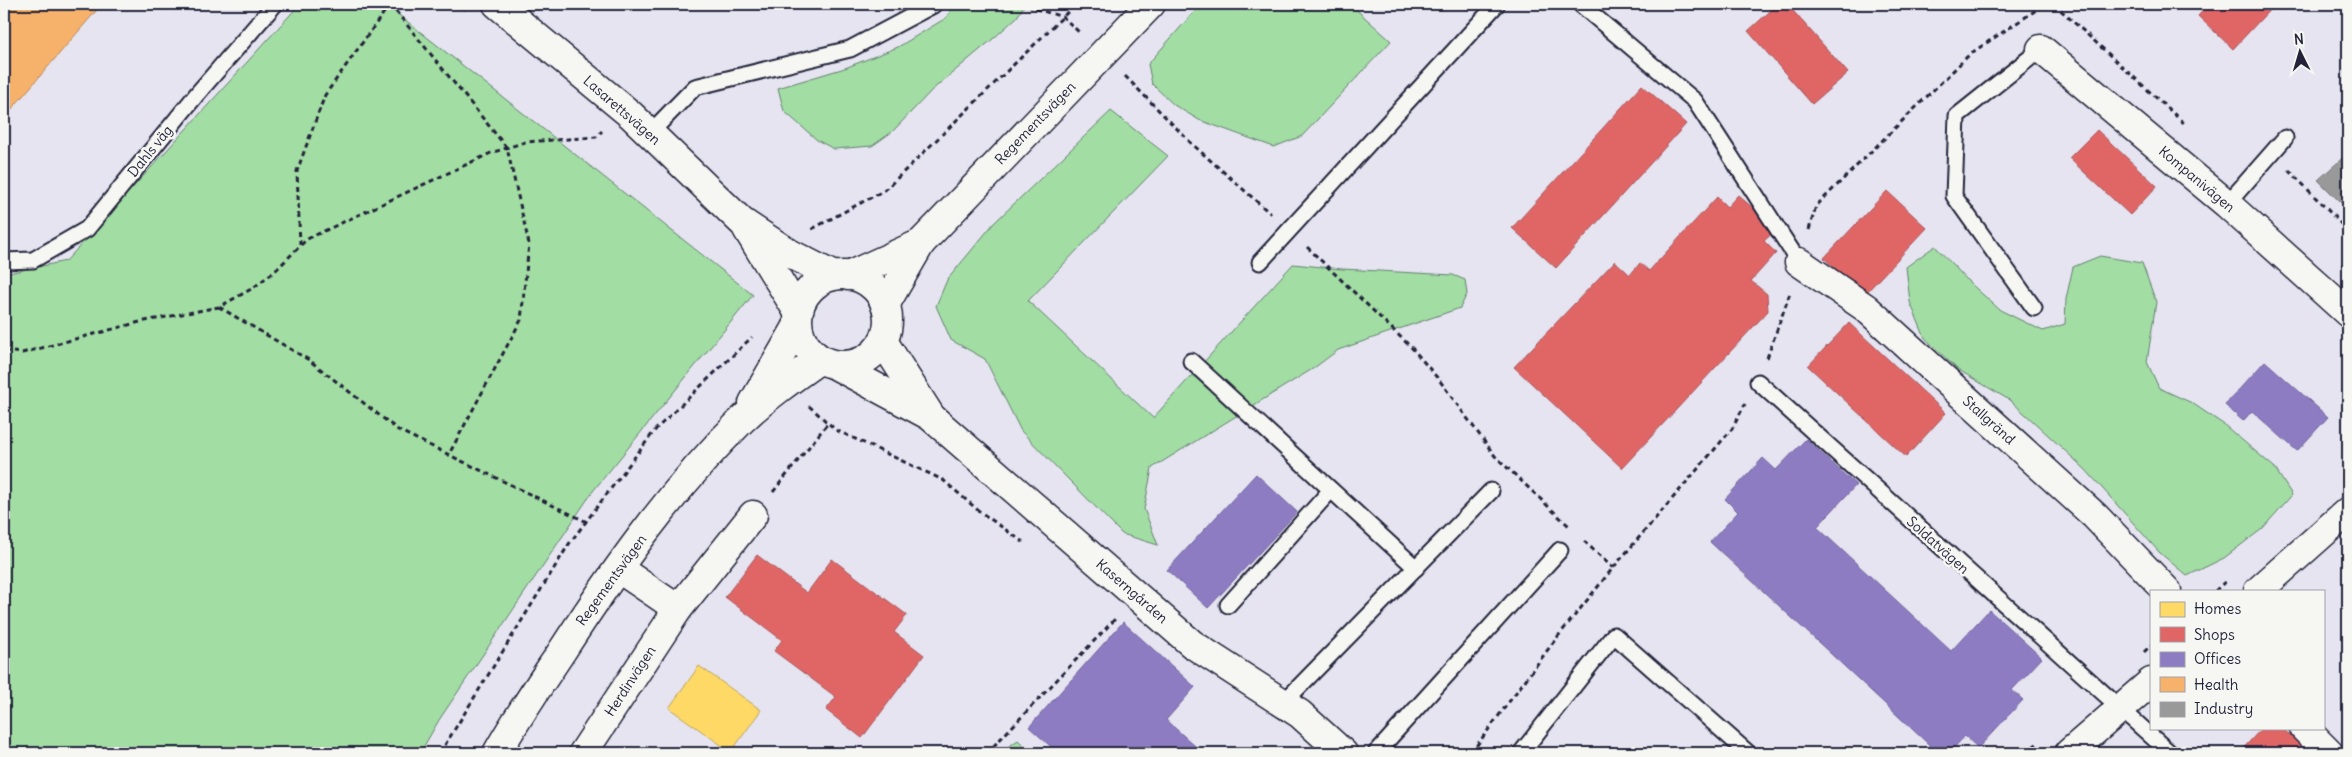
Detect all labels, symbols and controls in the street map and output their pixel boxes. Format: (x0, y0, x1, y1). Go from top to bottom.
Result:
north arrow (2274, 28, 2324, 78)
text: N (2293, 30, 2304, 48)
street label: Lasarettsvägen (580, 72, 664, 148)
street label: Regementsvägen (991, 78, 1079, 168)
street label: Dahls väg (124, 122, 176, 180)
street label: Kompanivägen (2155, 142, 2239, 216)
street label: Stallgränd (1959, 392, 2019, 448)
street label: Soldatvägen (1903, 512, 1973, 578)
street label: Regementsvägen (572, 531, 650, 629)
street label: Kaserngården (1092, 555, 1172, 627)
legend (2150, 590, 2324, 730)
text: Homes (2194, 599, 2241, 618)
text: Shops (2194, 625, 2235, 644)
street label: Herdinvägen (601, 642, 659, 720)
text: Offices (2194, 649, 2241, 668)
text: Health (2194, 675, 2239, 694)
text: Industry (2194, 699, 2253, 718)

